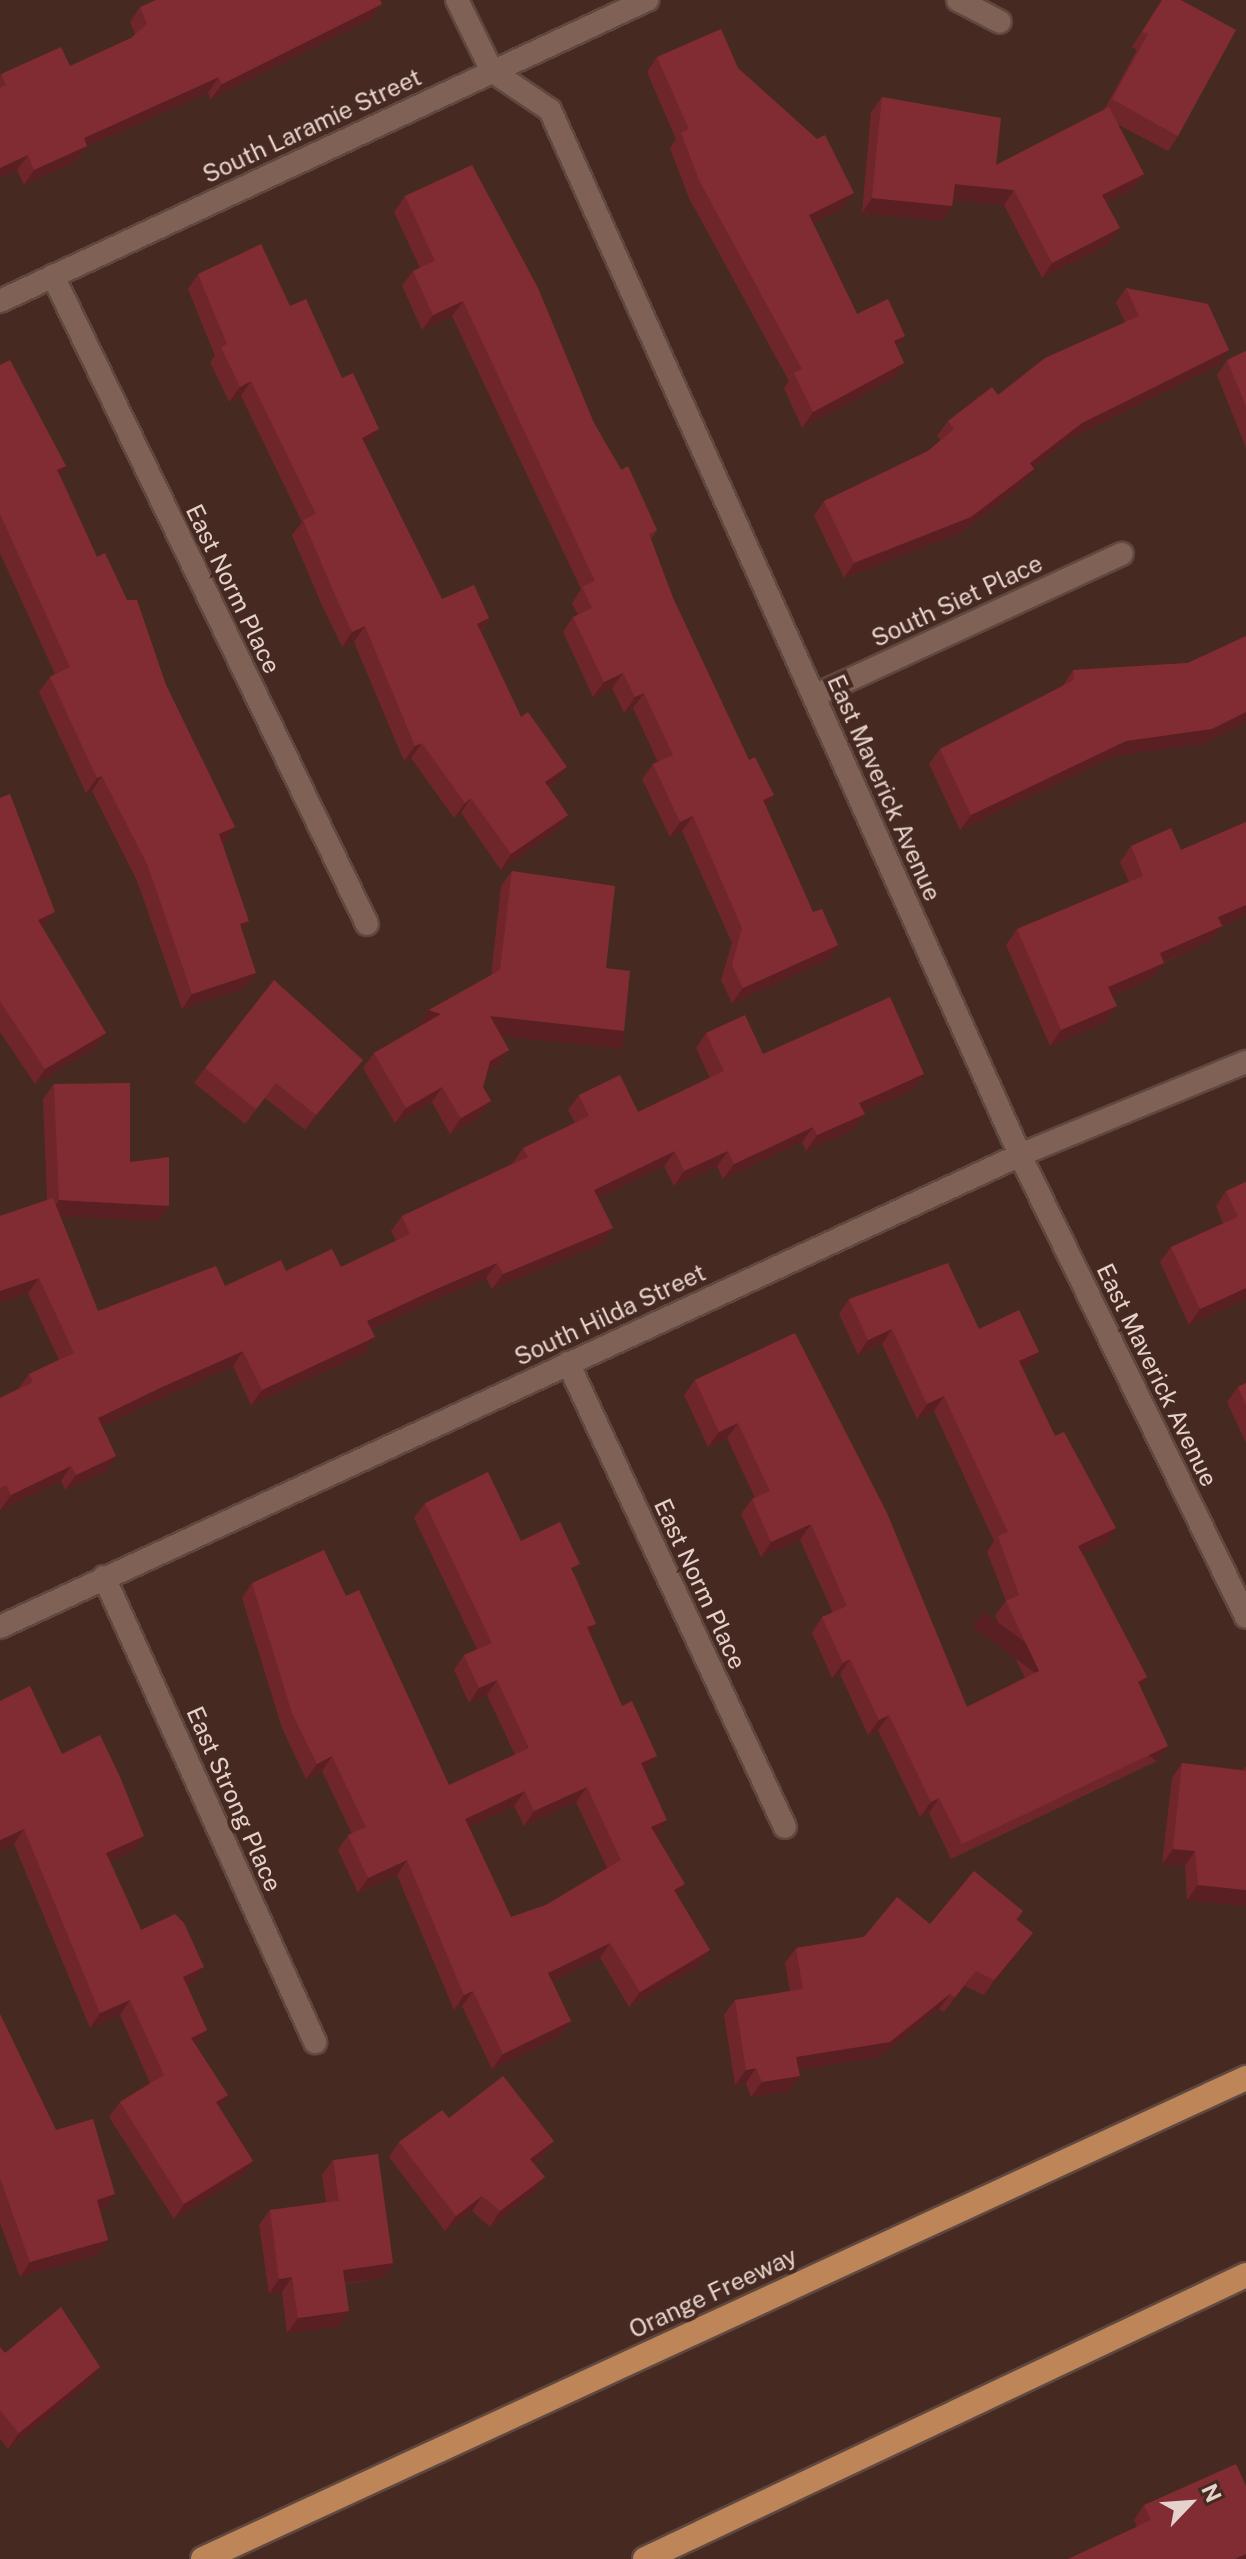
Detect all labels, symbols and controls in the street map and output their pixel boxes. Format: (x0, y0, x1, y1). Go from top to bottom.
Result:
street label: South Laramie Street (198, 63, 426, 189)
street label: East Norm Place (180, 500, 286, 678)
street label: South Siet Place (867, 549, 1047, 653)
street label: East Maverick Avenue (821, 671, 947, 905)
street label: South Hilda Street (510, 1258, 710, 1372)
street label: East Maverick Avenue (1090, 1259, 1224, 1491)
street label: East Norm Place (648, 1494, 752, 1674)
street label: East Strong Place (180, 1702, 288, 1896)
street label: Orange Freeway (624, 2241, 802, 2345)
north arrow (1150, 2463, 1230, 2543)
text: N (1196, 2480, 1227, 2506)

